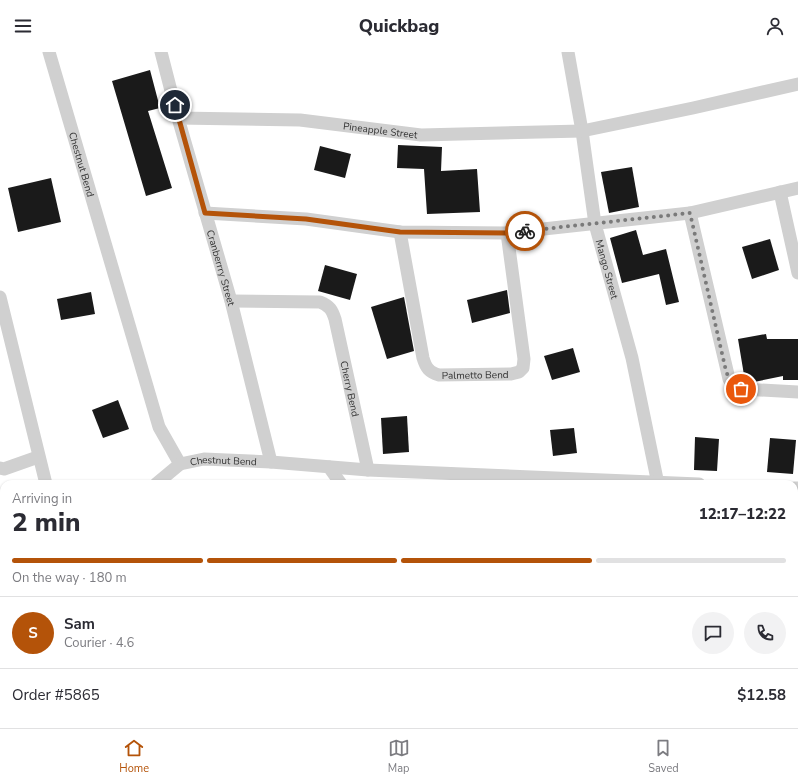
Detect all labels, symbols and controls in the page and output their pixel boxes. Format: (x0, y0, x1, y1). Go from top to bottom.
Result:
text: Quickbag (359, 14, 439, 38)
icon: menu (12, 15, 34, 37)
icon: person (764, 15, 786, 37)
pin (158, 88, 192, 122)
icon: home (164, 94, 186, 116)
street label: Pineapple Street (342, 119, 419, 143)
street label: Chestnut Bend (65, 130, 97, 199)
courier (505, 211, 545, 251)
icon: bike (514, 220, 536, 242)
street label: Cranberrry Street (203, 228, 238, 308)
street label: Mango Street (592, 238, 621, 301)
street label: Cherry Bend (336, 360, 362, 418)
street label: Palmetto Bend (442, 368, 509, 383)
pin (724, 372, 758, 406)
icon: bag (730, 378, 752, 400)
street label: Chestnut Bend (189, 453, 257, 470)
text: Arriving in (12, 490, 72, 508)
text: 12:17–12:22 (699, 504, 786, 524)
text: 2 min (12, 505, 80, 540)
text: On the way · 180 m (12, 569, 127, 587)
button: chat (692, 612, 734, 654)
button: phone (744, 612, 786, 654)
text: Sam (64, 614, 95, 634)
text: S (28, 623, 38, 643)
text: Courier · 4.6 (64, 634, 134, 652)
text: Order #5865 (12, 685, 100, 705)
text: $12.58 (737, 685, 786, 705)
tab: Home (119, 737, 149, 776)
tab: Map (388, 737, 410, 776)
tab: Saved (648, 737, 679, 776)

